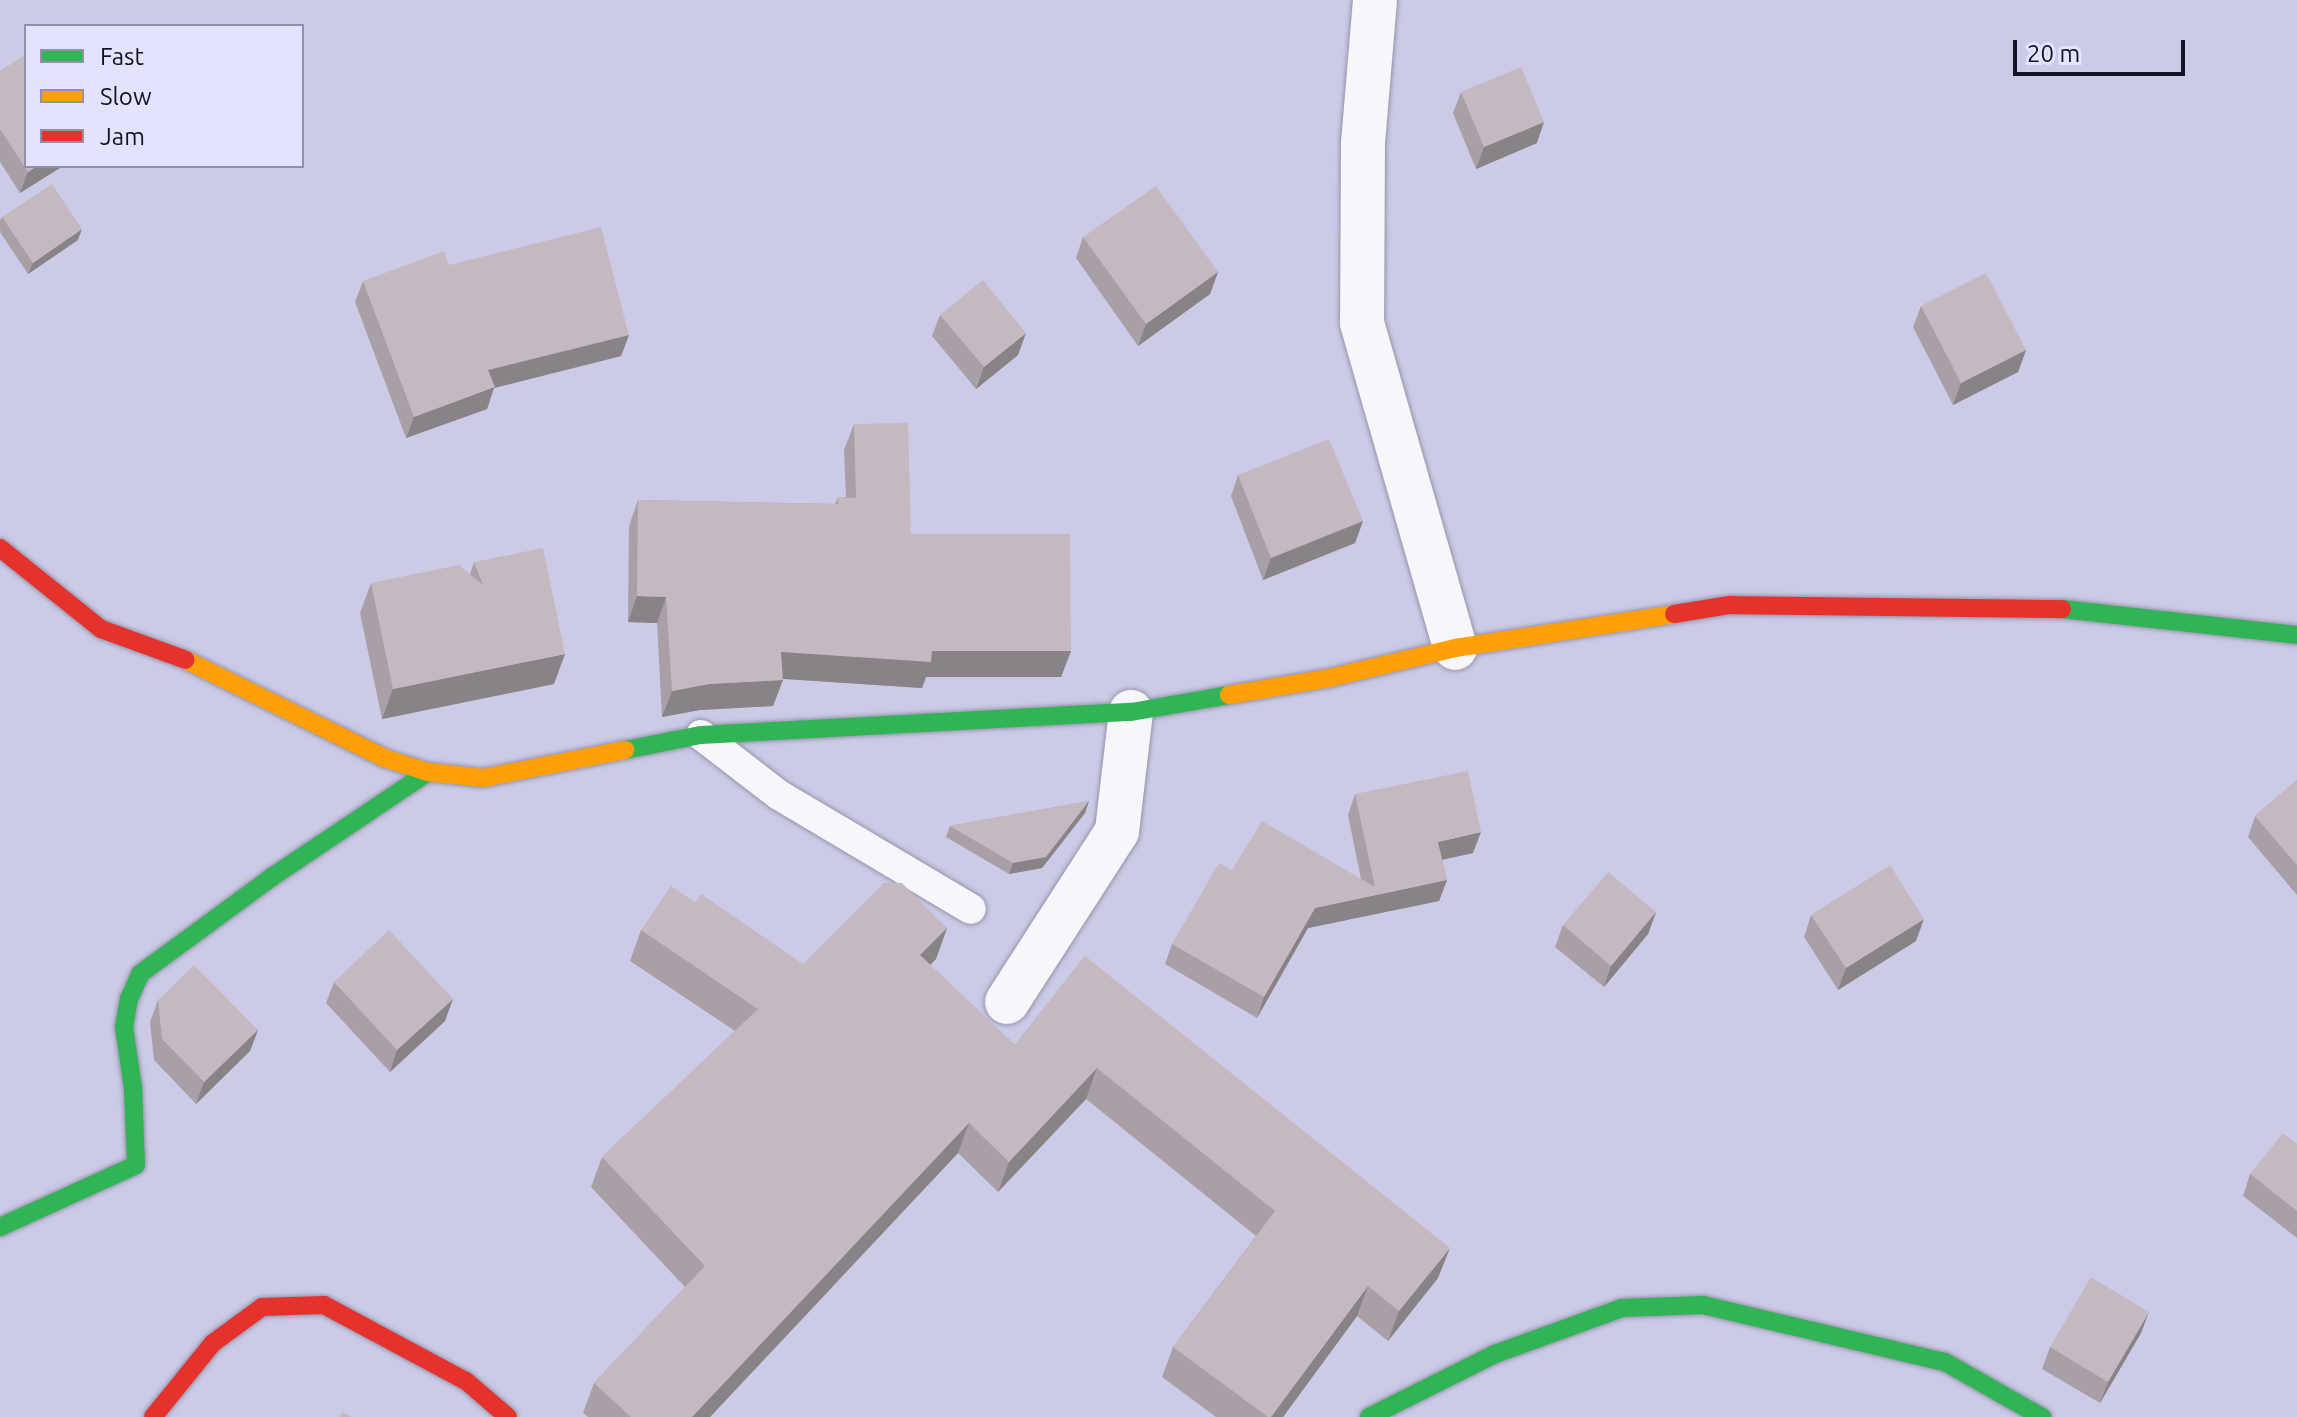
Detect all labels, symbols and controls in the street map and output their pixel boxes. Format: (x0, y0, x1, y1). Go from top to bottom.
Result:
legend (24, 24, 304, 168)
scale bar (2017, 24, 2189, 74)
text: 20 m (2027, 40, 2080, 67)
text: Fast (100, 43, 144, 70)
text: Slow (100, 83, 152, 110)
text: Jam (100, 123, 145, 150)

